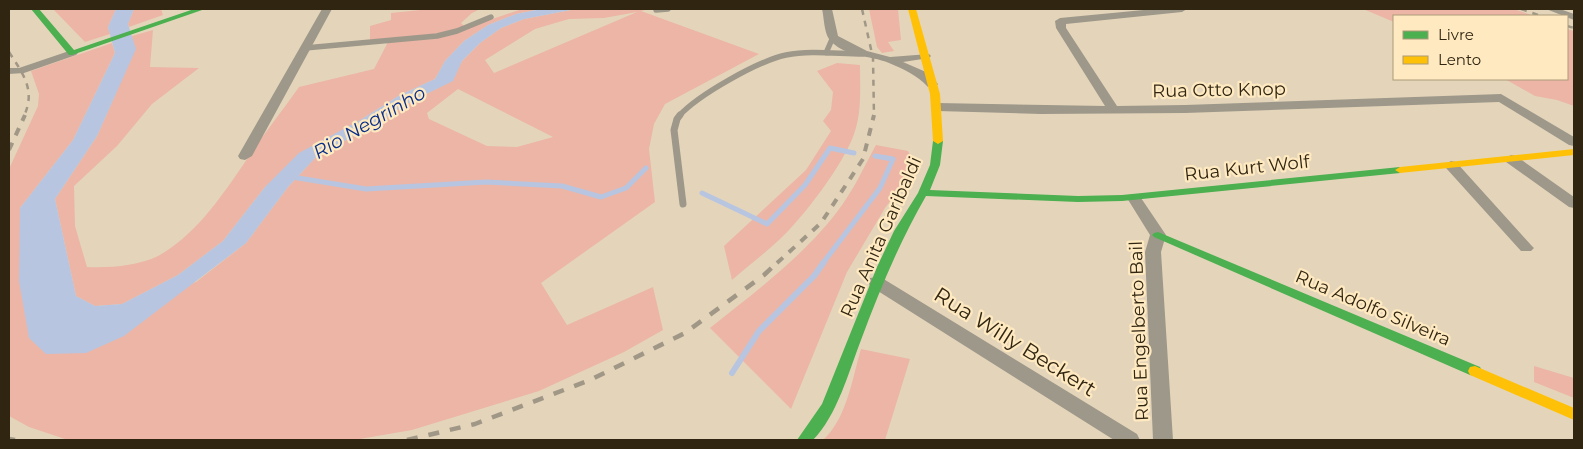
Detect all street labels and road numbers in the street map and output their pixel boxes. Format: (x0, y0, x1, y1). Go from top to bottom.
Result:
street label: Rua Otto Knop (1152, 78, 1286, 102)
street label: Rua Kurt Wolf (1183, 150, 1312, 186)
street label: Rua Anita Garibaldi (836, 153, 926, 321)
street label: Rua Engelberto Bail (1125, 241, 1153, 421)
street label: Rua Adolfo Silveira (1292, 265, 1454, 351)
street label: Rua Willy Beckert (930, 282, 1101, 401)

